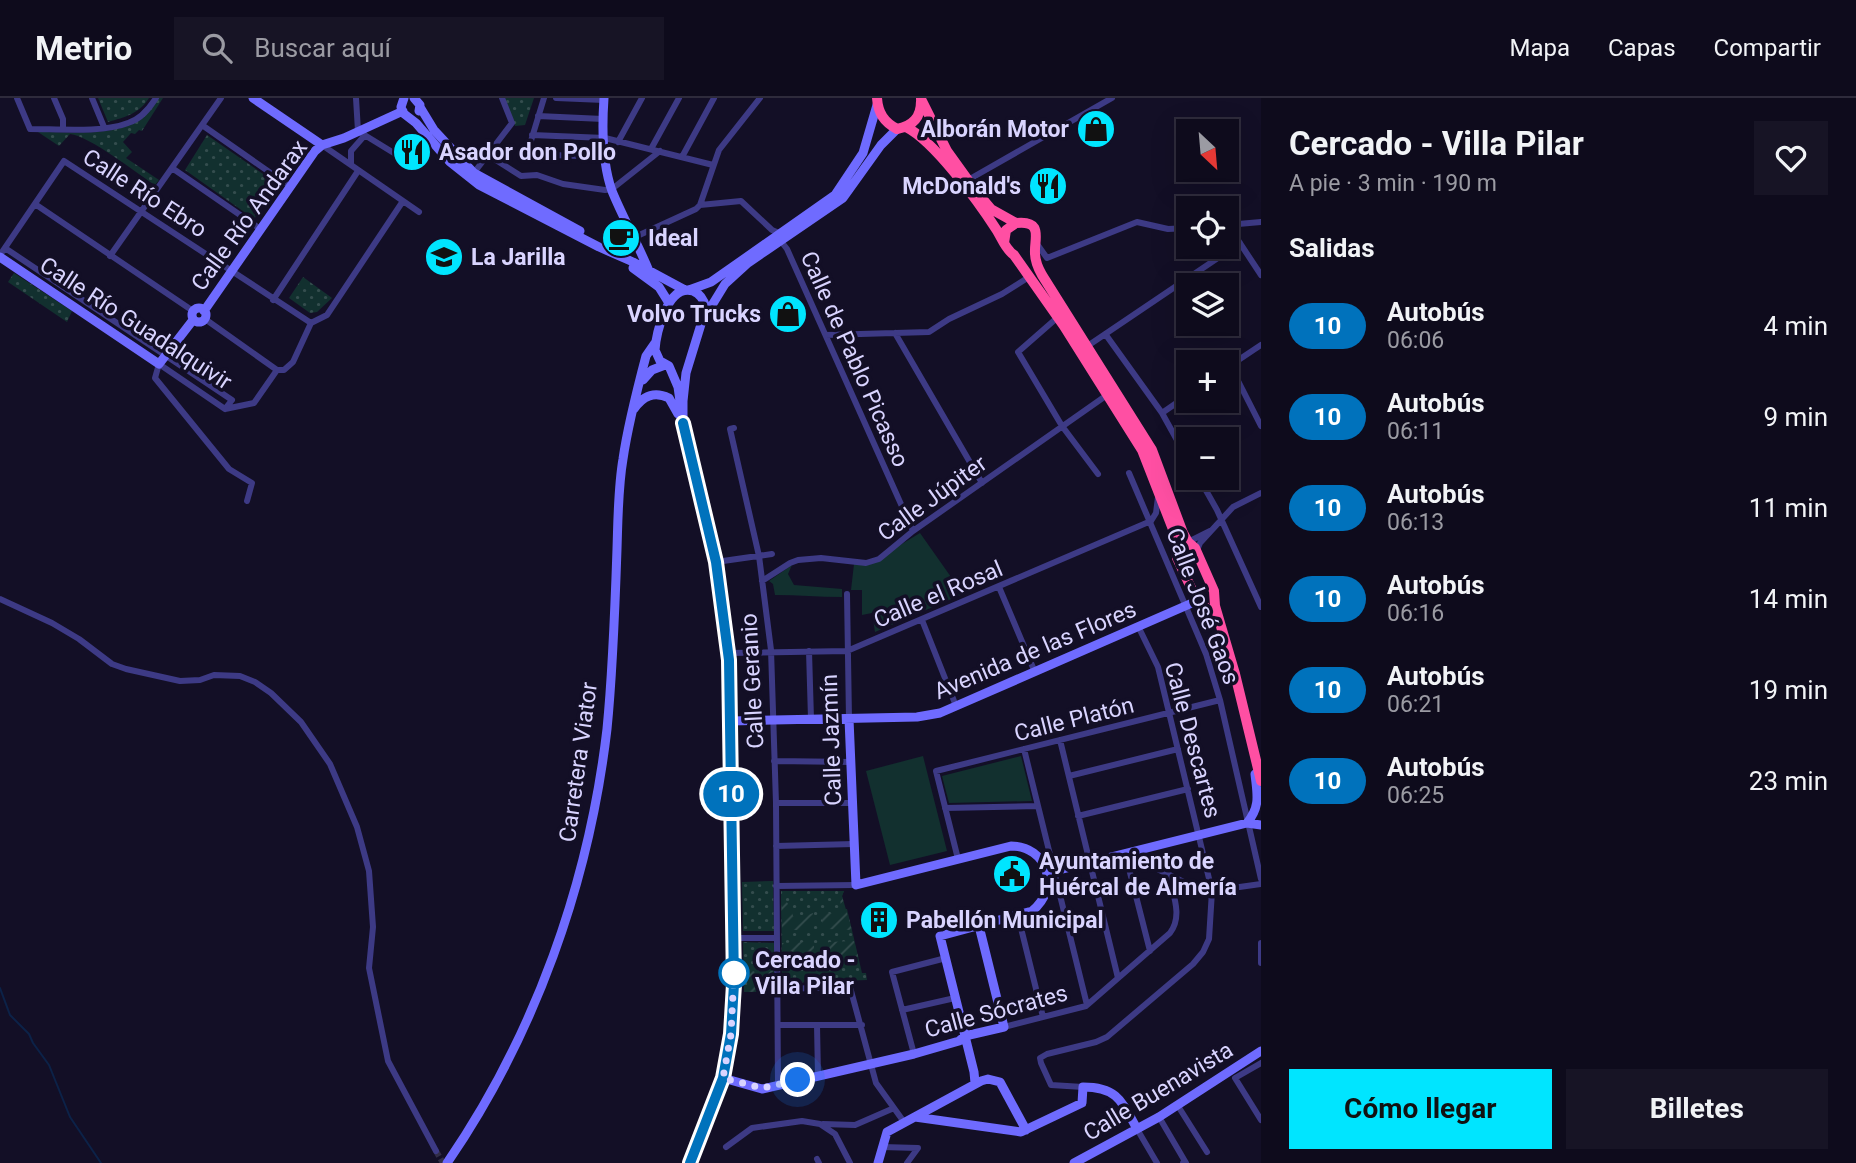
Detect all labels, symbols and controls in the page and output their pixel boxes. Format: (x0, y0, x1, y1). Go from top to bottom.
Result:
search box (174, 17, 664, 80)
text: Metrio (35, 29, 132, 68)
icon: search (198, 29, 236, 67)
text: Buscar aquí (254, 33, 391, 63)
text: Mapa (1509, 34, 1570, 62)
text: Capas (1608, 34, 1676, 62)
text: Compartir (1714, 34, 1821, 62)
shop icon: Alborán Motor (1075, 108, 1117, 150)
place label: Alborán Motor (921, 116, 1070, 143)
north arrow (1176, 119, 1239, 182)
map controls (1176, 119, 1239, 490)
button: heart (1754, 121, 1828, 195)
text: Cercado - Villa Pilar (1289, 124, 1584, 163)
restaurant icon: Asador don Pollo (391, 131, 433, 173)
street label: Calle Río Andarax (186, 135, 313, 296)
place label: Asador don Pollo (439, 139, 616, 166)
street label: Calle Río Ebro (78, 143, 212, 243)
restaurant icon: McDonald's (1027, 165, 1069, 207)
text: A pie · 3 min · 190 m (1289, 170, 1497, 197)
place label: McDonald's (902, 173, 1021, 200)
button: locate (1176, 196, 1239, 259)
cafe icon: Ideal (600, 217, 642, 259)
place label: Ideal (648, 225, 699, 252)
text: Salidas (1289, 233, 1375, 263)
school or university icon: La Jarilla (423, 236, 465, 278)
place label: La Jarilla (471, 244, 566, 271)
street label: Calle de Pablo Picasso (795, 247, 914, 471)
street label: Calle Río Guadalquivir (35, 251, 237, 396)
button: layers (1176, 273, 1239, 336)
shop icon: Volvo Trucks (767, 293, 809, 335)
text: Autobús (1387, 297, 1485, 327)
place label: Volvo Trucks (627, 301, 761, 328)
text: 4 min (1763, 311, 1828, 341)
text: 10 (1314, 312, 1341, 340)
text: 06:06 (1387, 327, 1444, 354)
button: + (1176, 350, 1239, 413)
text: Autobús (1387, 388, 1485, 418)
text: 9 min (1763, 402, 1828, 432)
text: 10 (1314, 403, 1341, 431)
text: 06:11 (1387, 418, 1444, 445)
button: − (1176, 427, 1239, 490)
street label: Calle Júpiter (873, 450, 992, 547)
text: Autobús (1387, 479, 1485, 509)
text: 11 min (1749, 493, 1828, 523)
text: 10 (1314, 494, 1341, 522)
text: 06:13 (1387, 509, 1444, 536)
street label: Calle José Gaos (1160, 524, 1245, 688)
street label: Calle el Rosal (870, 555, 1007, 634)
text: Autobús (1387, 570, 1485, 600)
text: 14 min (1749, 584, 1828, 614)
text: 10 (1314, 585, 1341, 613)
street label: Avenida de las Flores (930, 596, 1140, 705)
text: 06:16 (1387, 600, 1444, 627)
street label: Calle Geranio (735, 613, 770, 749)
street label: Calle Descartes (1159, 659, 1226, 821)
text: Autobús (1387, 661, 1485, 691)
street label: Calle Jazmín (816, 674, 847, 806)
text: 19 min (1749, 675, 1828, 705)
text: 10 (1314, 676, 1341, 704)
street label: Carretera Viator (554, 680, 603, 844)
text: 06:21 (1387, 691, 1444, 718)
street label: Calle Platón (1012, 692, 1137, 747)
text: Autobús (1387, 752, 1485, 782)
text: 23 min (1749, 766, 1828, 796)
text: 10 (1314, 767, 1341, 795)
line badge: 10 (700, 771, 762, 817)
text: 10 (717, 780, 745, 808)
text: 06:25 (1387, 782, 1444, 809)
place label: Ayuntamiento de Huércal de Almería (1039, 848, 1237, 901)
public building icon: Ayuntamiento de Huércal de Almería (991, 853, 1033, 895)
building icon: Pabellón Municipal (858, 899, 900, 941)
place label: Pabellón Municipal (906, 907, 1104, 934)
place label: Cercado - Villa Pilar (755, 947, 856, 1000)
marker: Cercado - Villa Pilar (719, 958, 749, 988)
street label: Calle Sócrates (922, 979, 1071, 1044)
street label: Calle Buenavista (1079, 1036, 1238, 1147)
your location (780, 1062, 815, 1097)
button: Cómo llegar (1289, 1069, 1552, 1149)
button: Billetes (1566, 1069, 1828, 1149)

